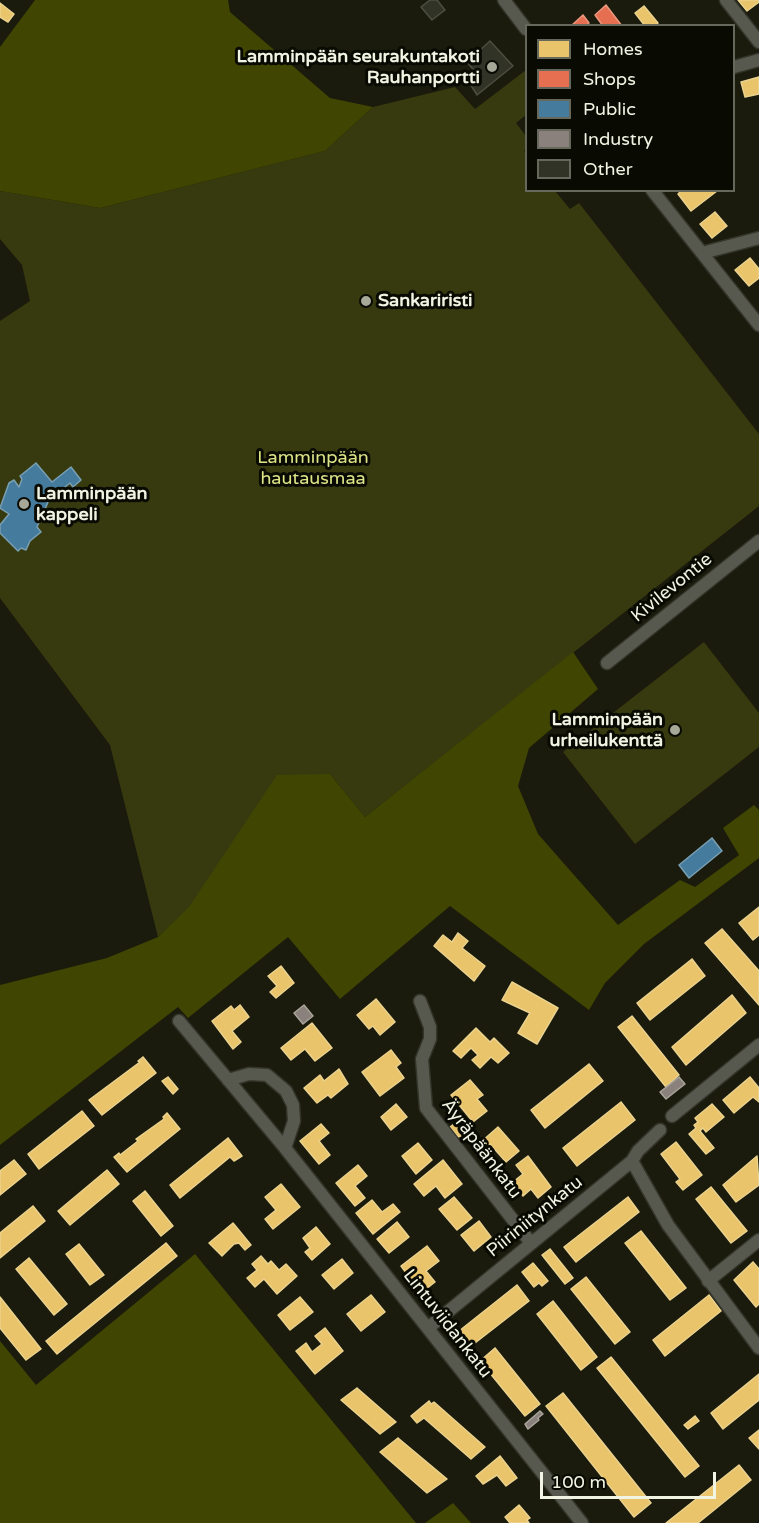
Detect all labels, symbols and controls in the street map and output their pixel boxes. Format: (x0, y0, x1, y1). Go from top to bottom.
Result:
legend (525, 24, 735, 192)
text: Homes (583, 38, 643, 60)
place label: Lamminpään seurakuntakoti Rauhanportti (237, 46, 480, 88)
marker: Lamminpään seurakuntakoti Rauhanportti (485, 60, 499, 74)
text: Shops (583, 68, 636, 90)
text: Public (583, 98, 636, 120)
text: Industry (583, 128, 653, 150)
text: Other (583, 158, 633, 180)
place label: Sankariristi (378, 290, 473, 312)
marker: Sankariristi (359, 294, 373, 308)
park label: Lamminpään hautausmaa (257, 447, 369, 490)
place label: Lamminpään kappeli (36, 483, 148, 526)
marker: Lamminpään kappeli (17, 497, 31, 511)
street label: Kivilevontie (627, 549, 717, 627)
place label: Lamminpään urheilukenttä (550, 709, 663, 752)
marker: Lamminpään urheilukenttä (668, 723, 682, 737)
street label: Äyräpäänkatu (436, 1095, 526, 1203)
street label: Piiriniitynkatu (483, 1172, 587, 1262)
street label: Lintuviidankatu (398, 1265, 496, 1383)
scale bar (543, 1460, 718, 1498)
text: 100 m (551, 1471, 606, 1493)

